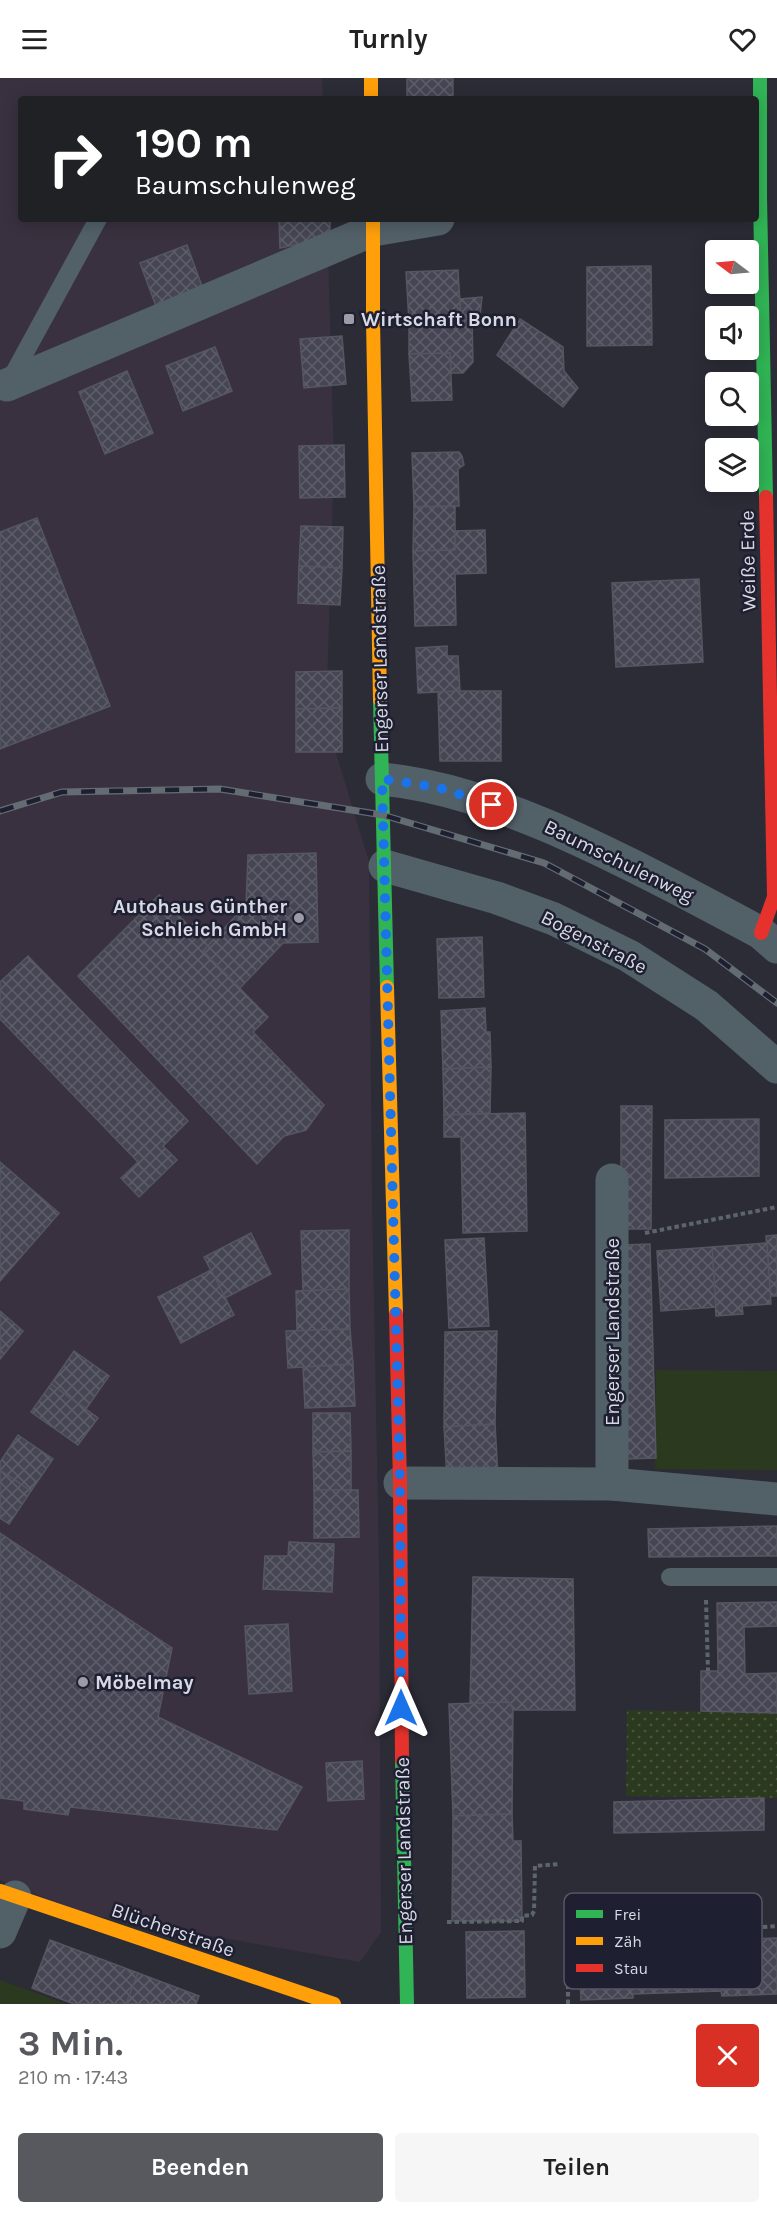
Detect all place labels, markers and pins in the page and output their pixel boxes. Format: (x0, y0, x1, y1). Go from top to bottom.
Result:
place label: Wirtschaft Bonn (361, 308, 517, 331)
marker: Wirtschaft Bonn (342, 312, 356, 326)
pin (466, 779, 517, 830)
place label: Autohaus Günther Schleich GmbH (113, 895, 287, 941)
marker: Autohaus Günther Schleich GmbH (292, 911, 306, 925)
place label: Möbelmay (95, 1671, 194, 1694)
marker: Möbelmay (76, 1675, 90, 1689)

